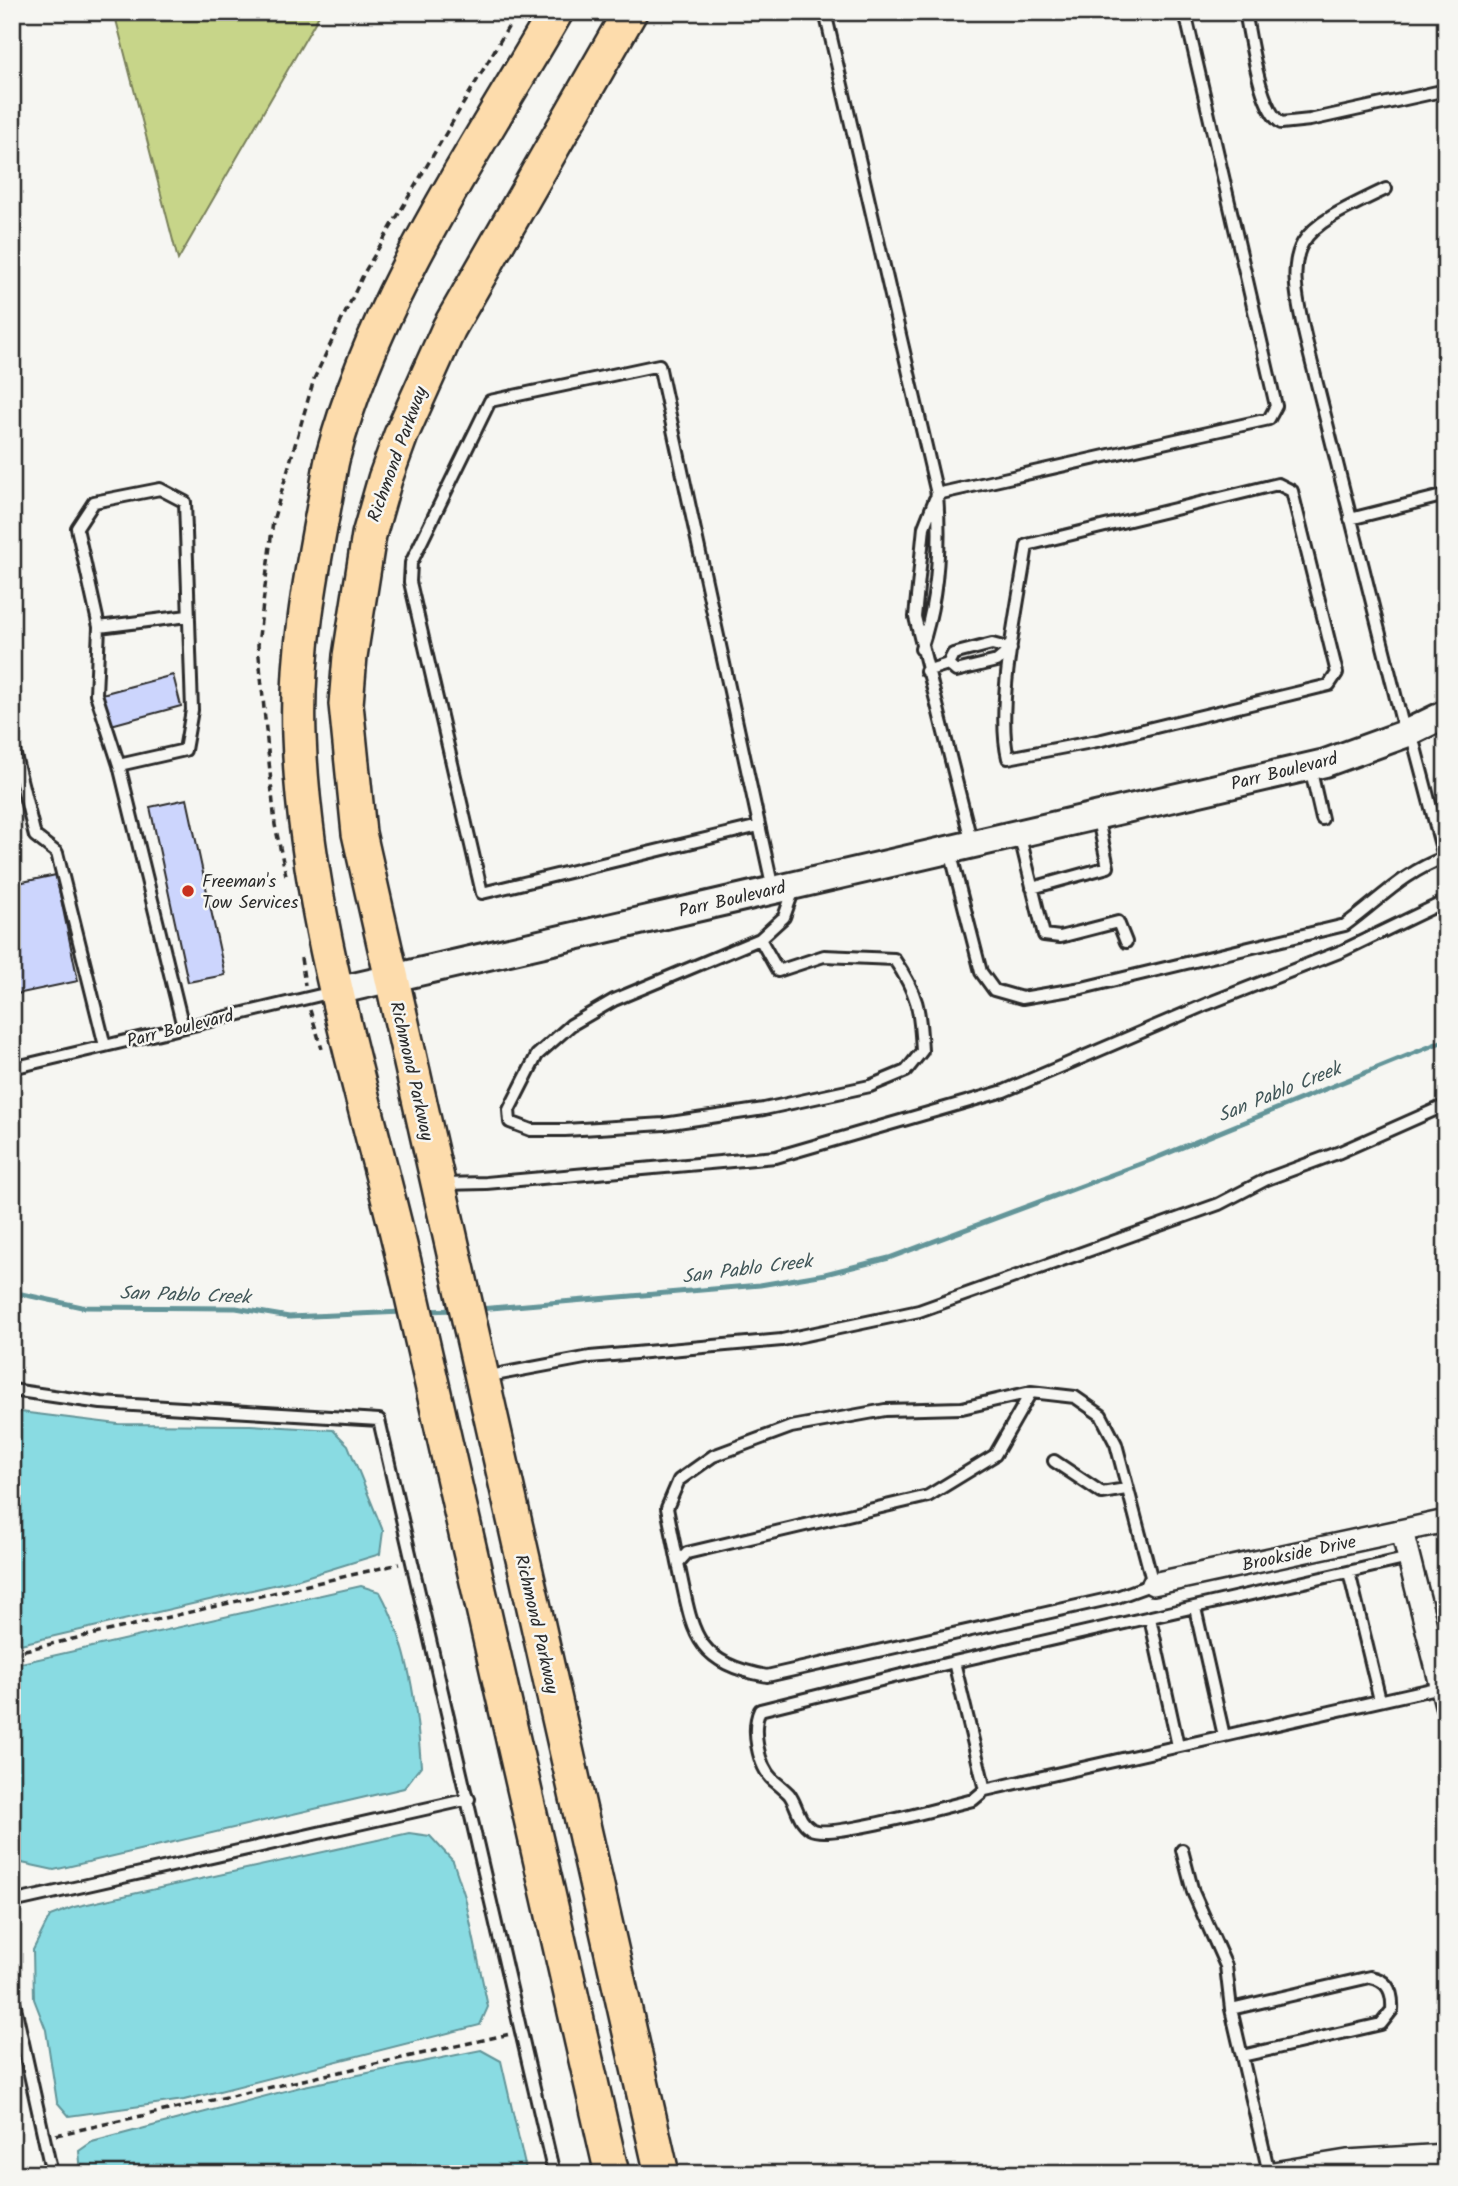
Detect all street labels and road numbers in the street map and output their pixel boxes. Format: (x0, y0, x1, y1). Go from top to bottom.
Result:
street label: Richmond Parkway (360, 382, 437, 526)
street label: Parr Boulevard (1228, 745, 1342, 800)
street label: Parr Boulevard (676, 874, 790, 927)
street label: Richmond Parkway (380, 999, 441, 1144)
street label: Parr Boulevard (124, 1002, 238, 1057)
street label: Brookside Drive (1240, 1528, 1359, 1581)
street label: Richmond Parkway (505, 1552, 566, 1697)

